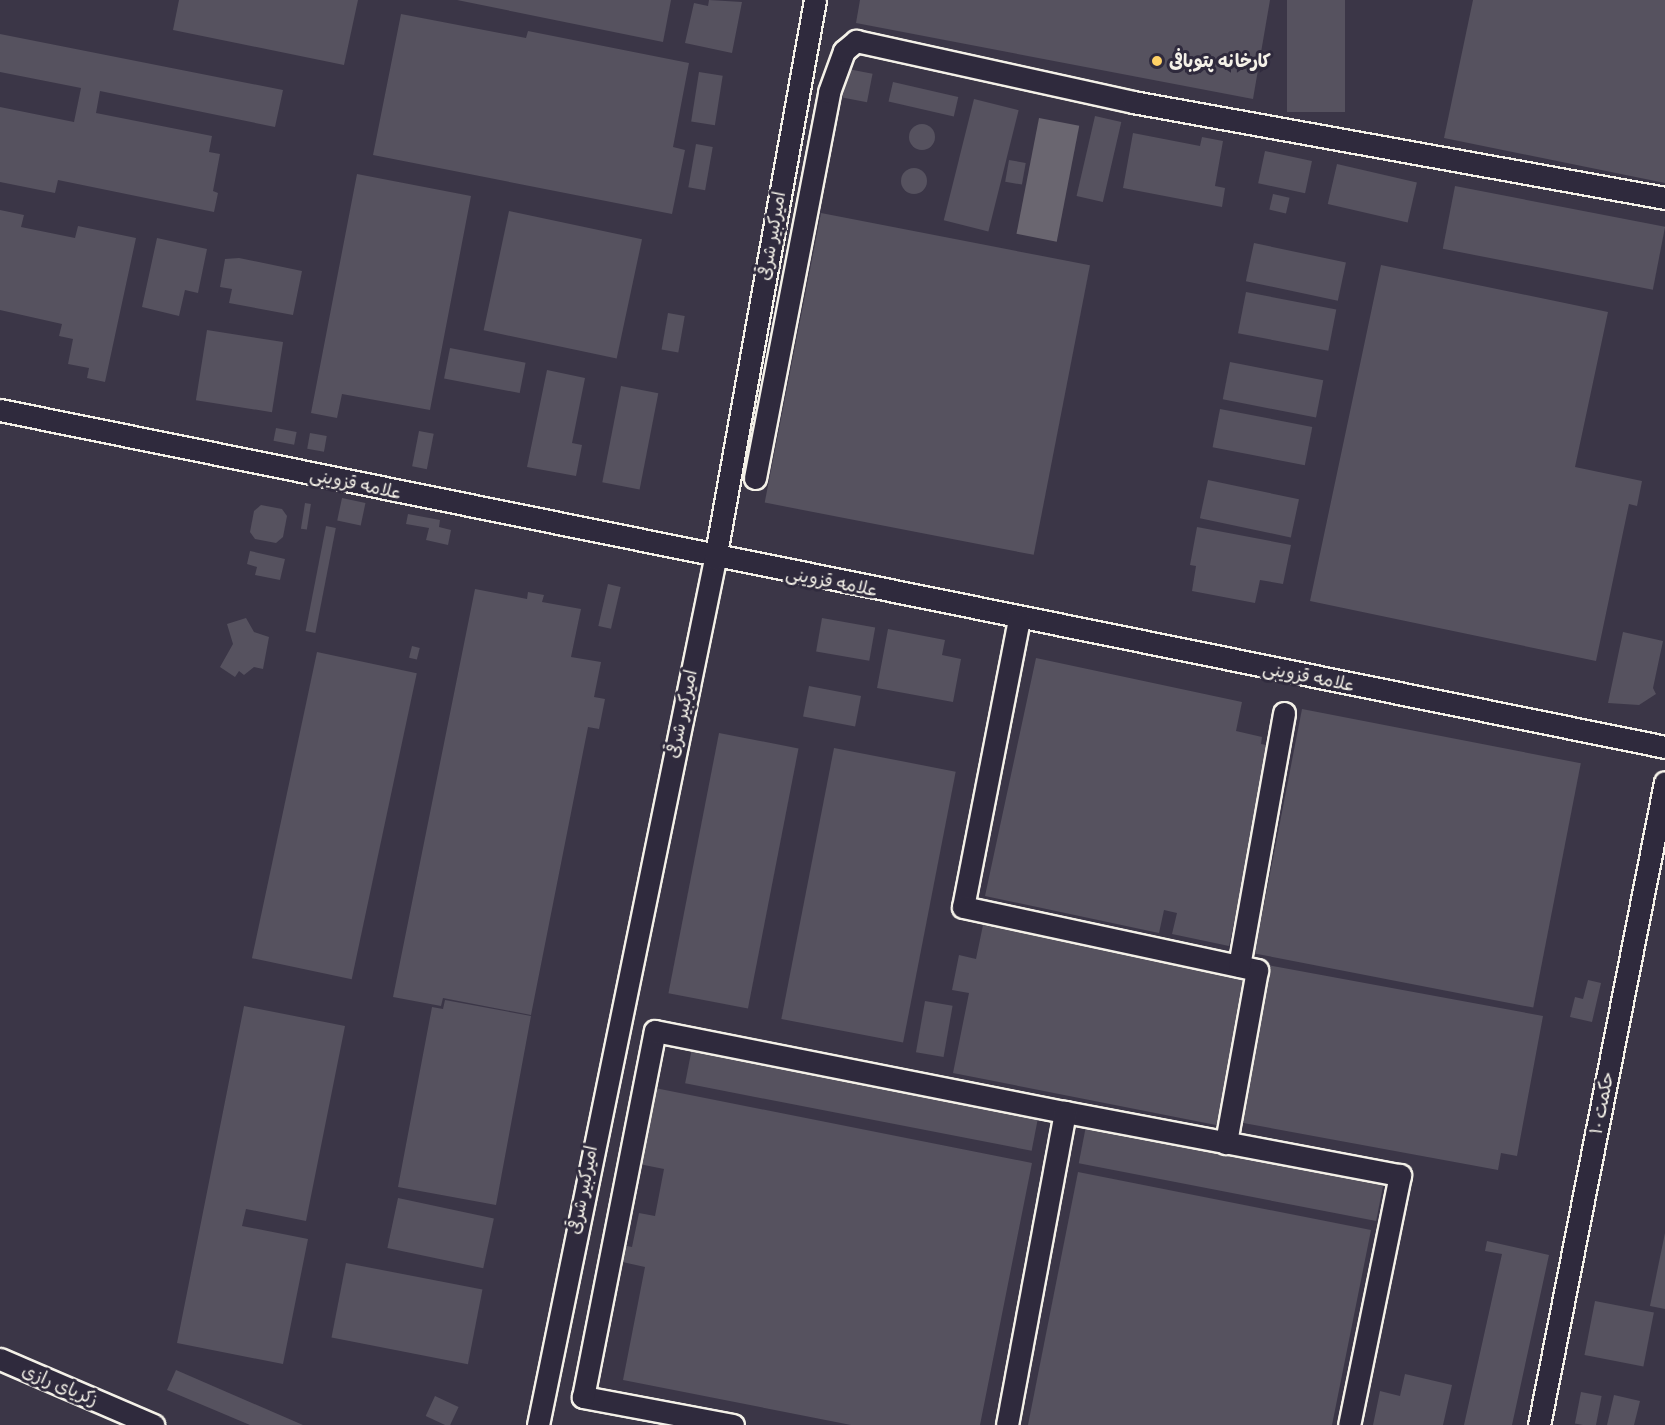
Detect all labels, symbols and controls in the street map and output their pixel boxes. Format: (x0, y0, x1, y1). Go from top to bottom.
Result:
place label: کارخانه پتوبافی (1169, 50, 1271, 72)
marker: کارخانه پتوبافی (1150, 54, 1164, 68)
street label: امیرکبیر شرقی (754, 190, 790, 282)
street label: علامه قزوینی (308, 464, 404, 504)
street label: علامه قزوینی (784, 562, 880, 602)
street label: علامه قزوینی (1261, 657, 1357, 697)
street label: امیرکبیر شرقی (662, 668, 702, 760)
street label: حکمت ۱۰ (1585, 1070, 1619, 1136)
street label: امیرکبیر شرقی (564, 1144, 602, 1236)
street label: زکریای رازی (19, 1359, 101, 1411)

